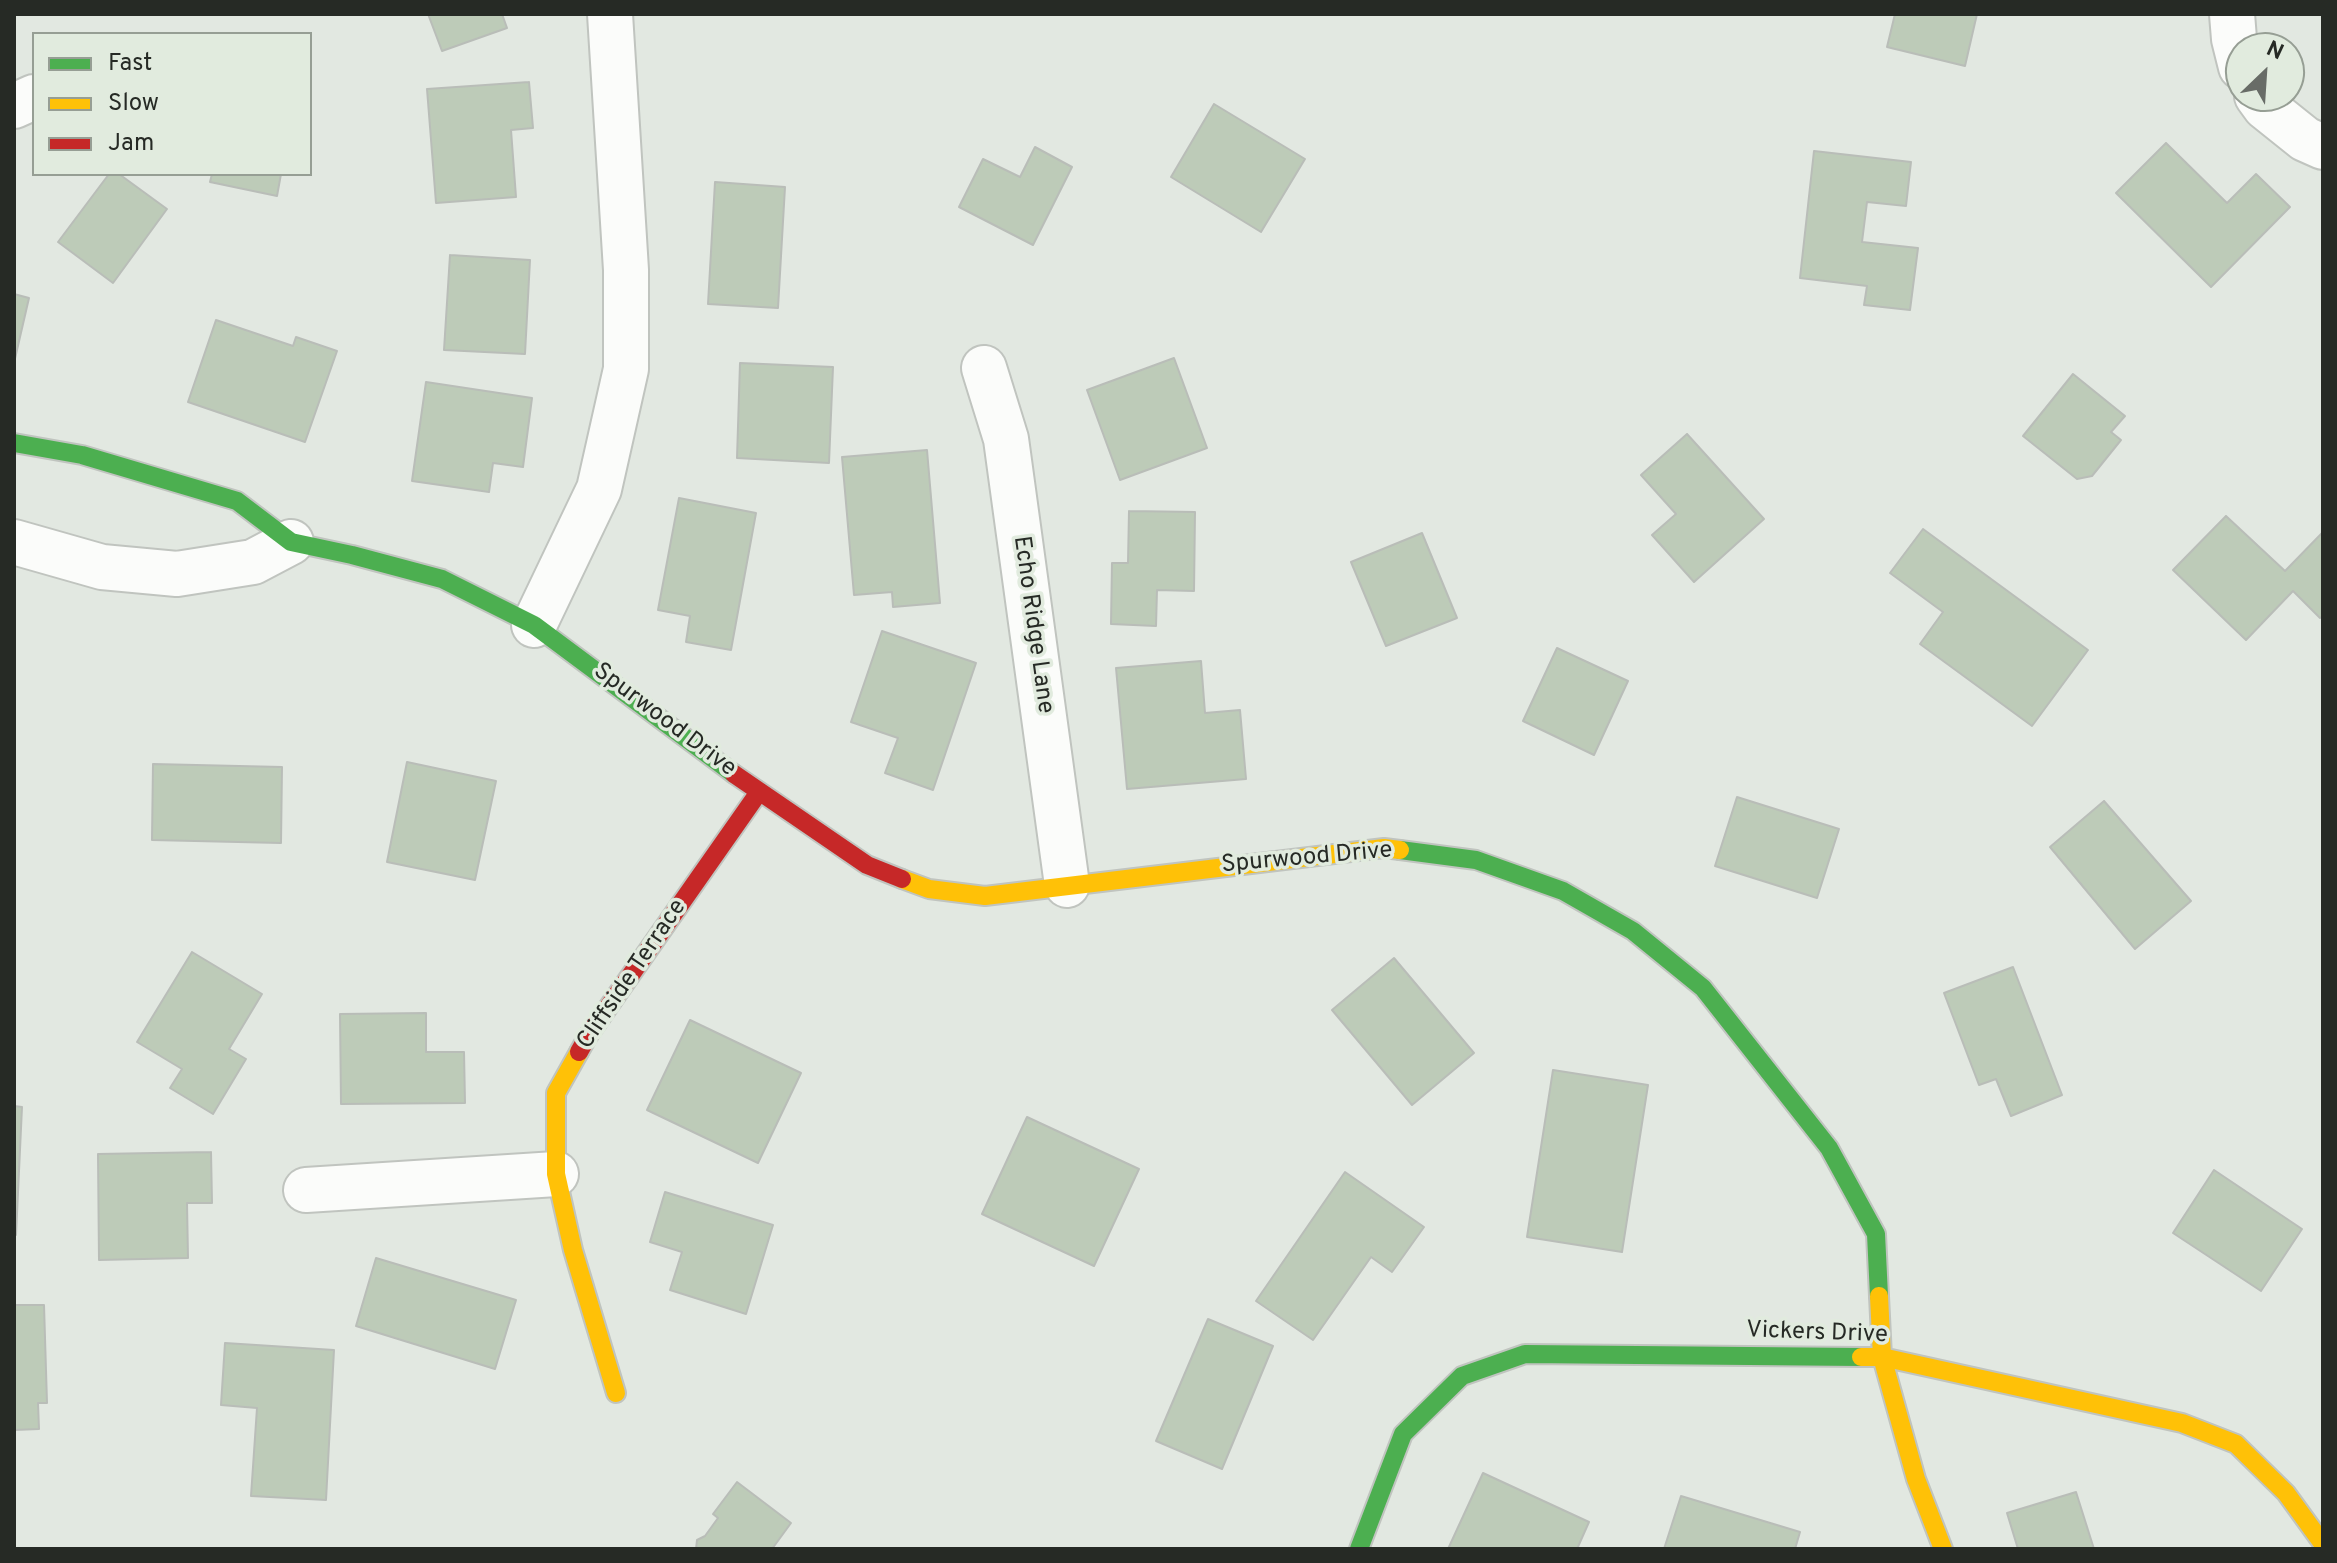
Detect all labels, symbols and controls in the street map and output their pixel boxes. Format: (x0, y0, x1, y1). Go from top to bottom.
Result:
legend (32, 32, 312, 176)
north arrow (2225, 32, 2305, 112)
text: N (2262, 36, 2287, 67)
text: Fast (108, 49, 152, 79)
text: Slow (108, 89, 159, 119)
text: Jam (108, 129, 154, 159)
street label: Echo Ridge Lane (1005, 534, 1059, 716)
street label: Spurwood Drive (587, 658, 741, 784)
street label: Spurwood Drive (1220, 837, 1394, 881)
street label: Cliffside Terrace (572, 895, 694, 1055)
street label: Vickers Drive (1746, 1317, 1888, 1351)

